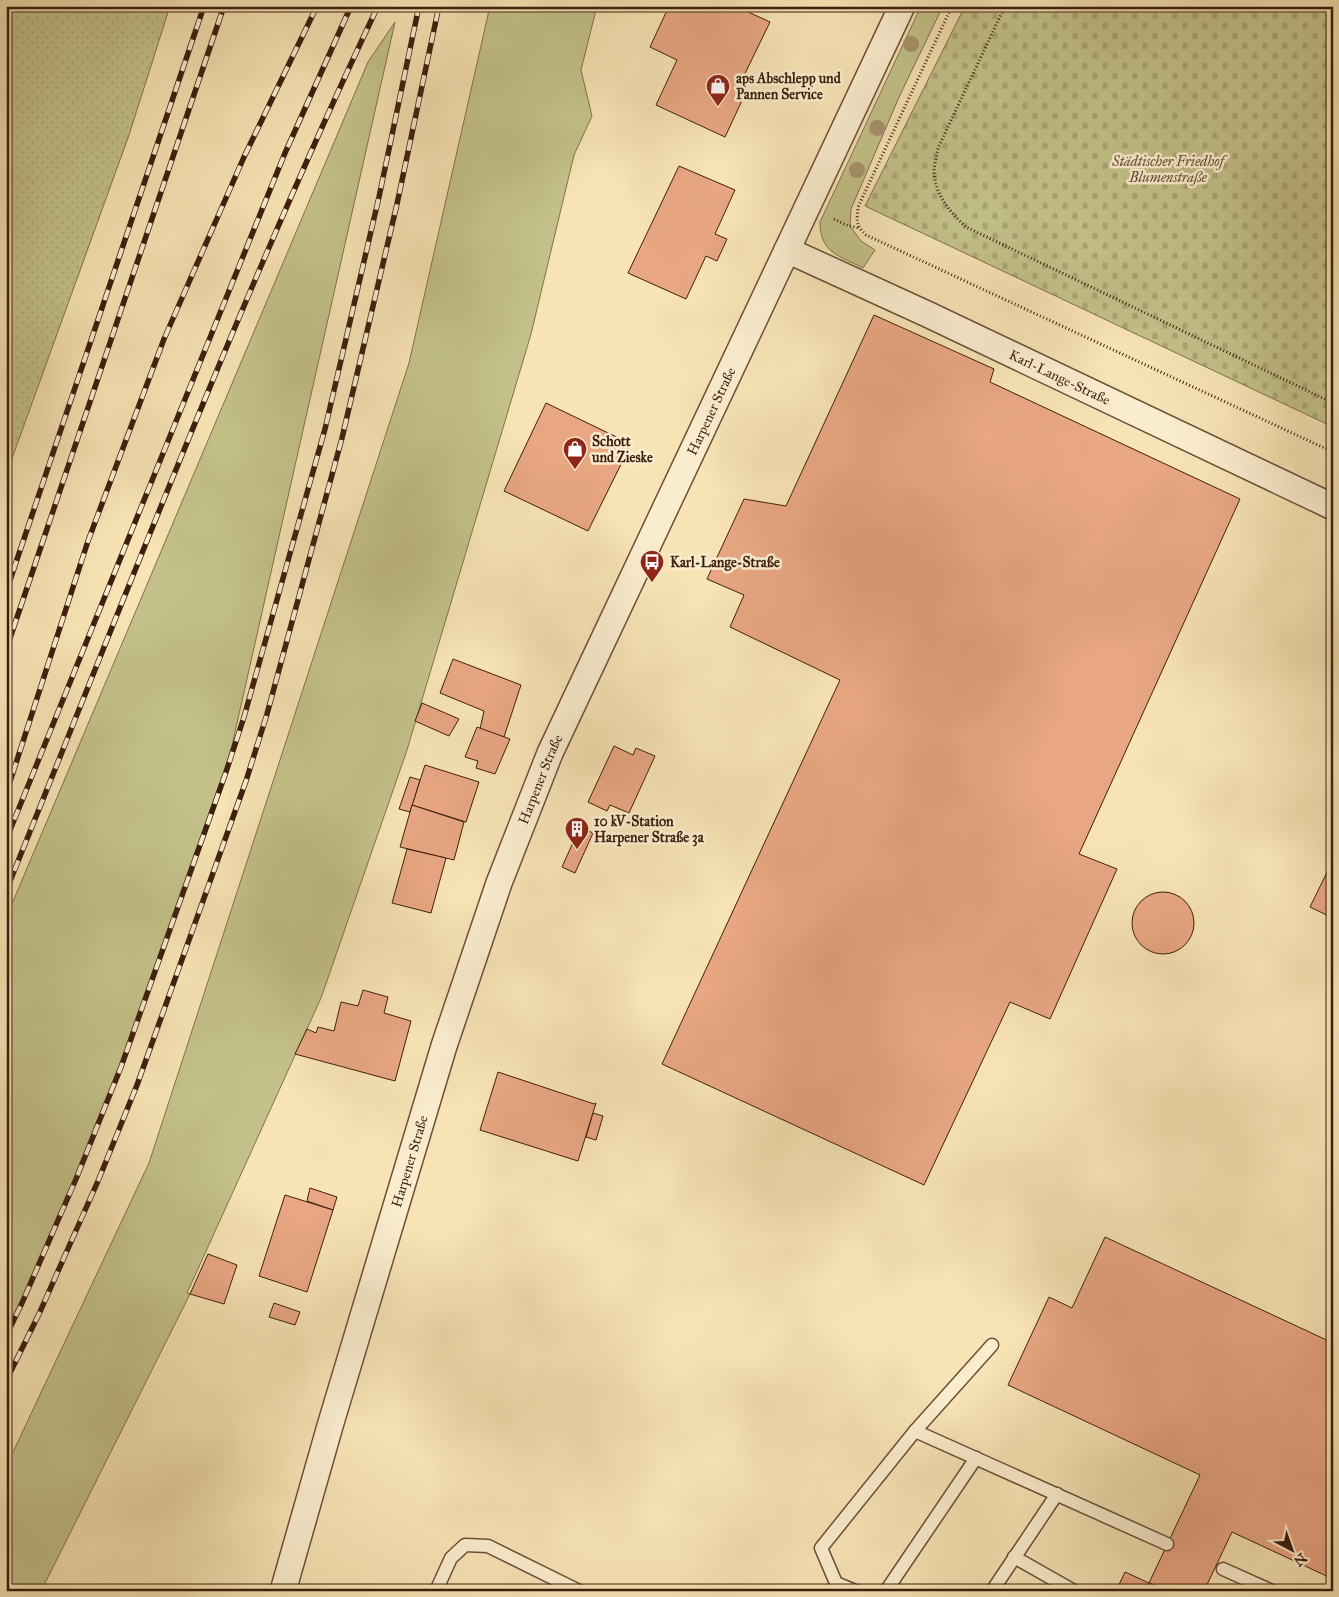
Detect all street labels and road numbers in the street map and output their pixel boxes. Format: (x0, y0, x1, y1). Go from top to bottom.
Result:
street label: Karl-Lange-Straße (1007, 346, 1113, 408)
street label: Harpener Straße (683, 364, 739, 458)
street label: Harpener Straße (514, 731, 566, 826)
street label: Harpener Straße (388, 1113, 431, 1209)

